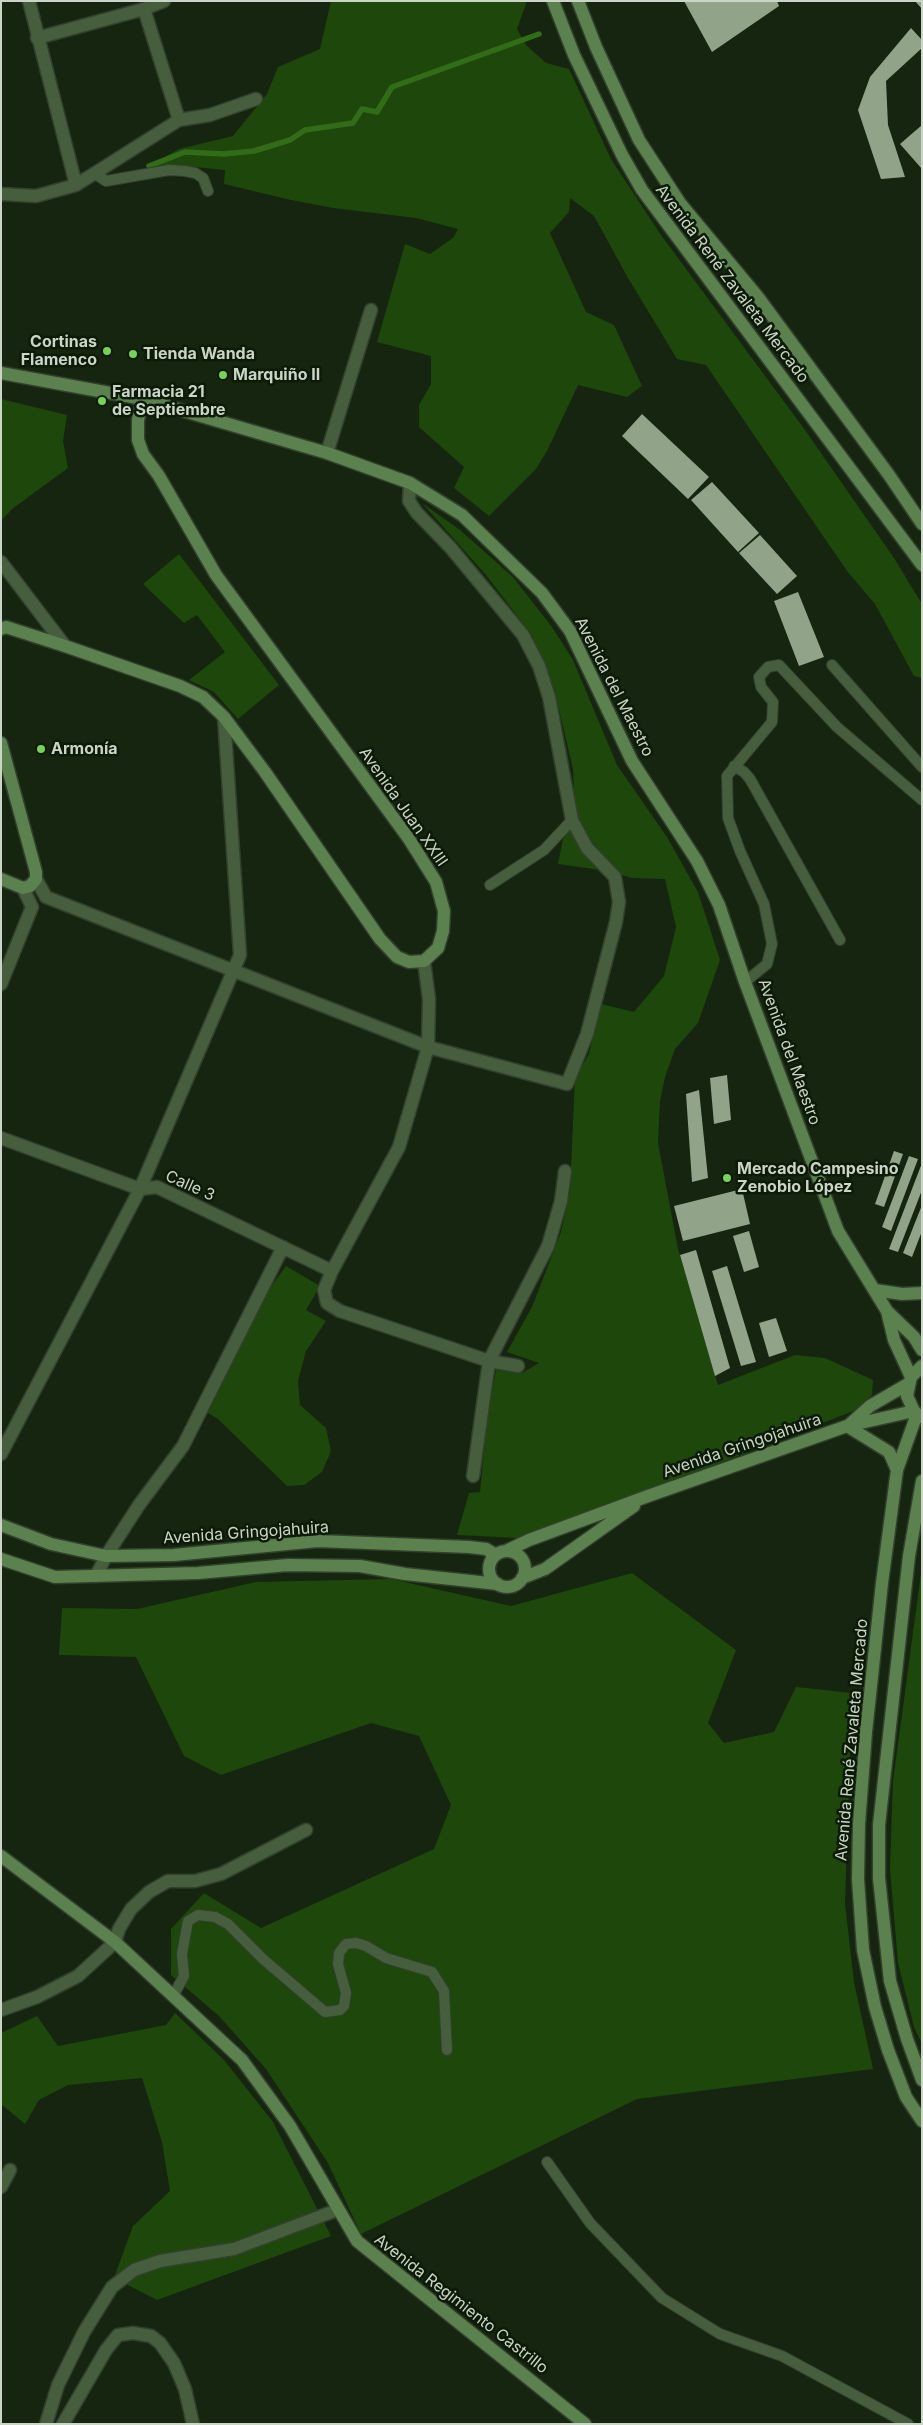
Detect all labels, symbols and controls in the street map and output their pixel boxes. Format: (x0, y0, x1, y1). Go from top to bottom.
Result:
street label: Avenida René Zavaleta Mercado (651, 181, 813, 387)
place label: Cortinas Flamenco (21, 332, 97, 370)
place label: Tienda Wanda (143, 344, 255, 364)
marker: Cortinas Flamenco (101, 345, 113, 357)
marker: Tienda Wanda (127, 348, 139, 360)
place label: Marquiño II (233, 365, 320, 385)
marker: Marquiño II (217, 369, 229, 381)
place label: Farmacia 21 de Septiembre (112, 382, 226, 420)
marker: Farmacia 21 de Septiembre (96, 395, 108, 407)
street label: Avenida del Maestro (571, 614, 657, 760)
place label: Armonía (51, 739, 118, 759)
marker: Armonía (35, 743, 47, 755)
street label: Avenida Juan XXIII (355, 744, 451, 870)
street label: Avenida del Maestro (754, 976, 824, 1128)
place label: Mercado Campesino Zenobio López (737, 1159, 899, 1197)
street label: Calle 3 (162, 1167, 218, 1205)
marker: Mercado Campesino Zenobio López (721, 1172, 733, 1184)
street label: Avenida Gringojahuira (660, 1410, 824, 1482)
street label: Avenida Gringojahuira (162, 1518, 330, 1548)
street label: Avenida René Zavaleta Mercado (832, 1618, 872, 1862)
street label: Avenida Regimiento Castrillo (370, 2230, 552, 2378)

